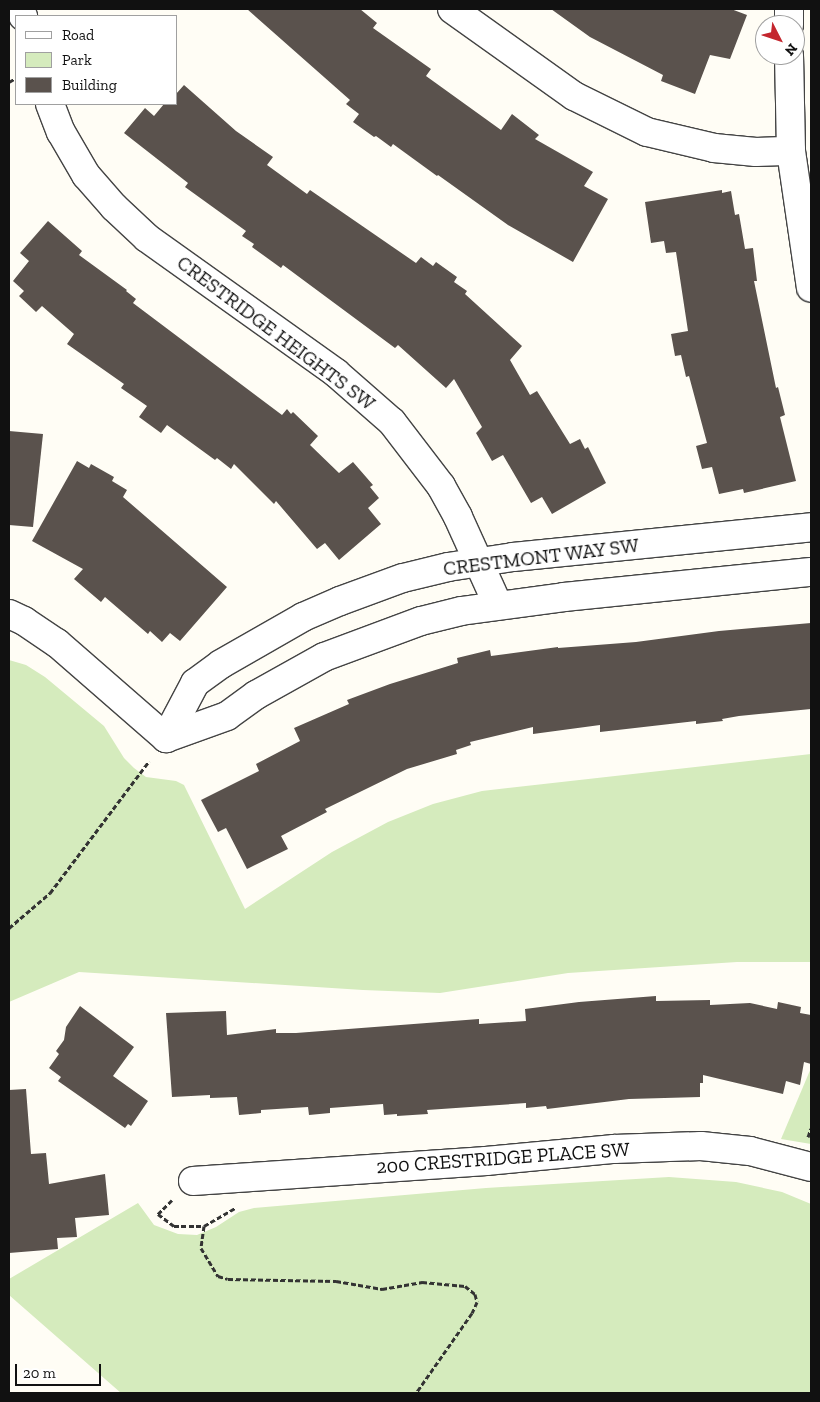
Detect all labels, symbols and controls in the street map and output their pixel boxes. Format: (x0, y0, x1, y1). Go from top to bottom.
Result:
legend (15, 15, 178, 105)
north arrow (755, 15, 805, 65)
text: Road (62, 26, 94, 44)
text: N (781, 40, 801, 59)
text: Park (62, 51, 92, 69)
text: Building (62, 76, 117, 94)
street label: CRESTRIDGE HEIGHTS SW (172, 251, 380, 415)
street label: CRESTMONT WAY SW (441, 533, 641, 581)
street label: 200 CRESTRIDGE PLACE SW (375, 1137, 631, 1179)
scale bar (18, 1354, 104, 1386)
text: 20 m (23, 1364, 56, 1382)

